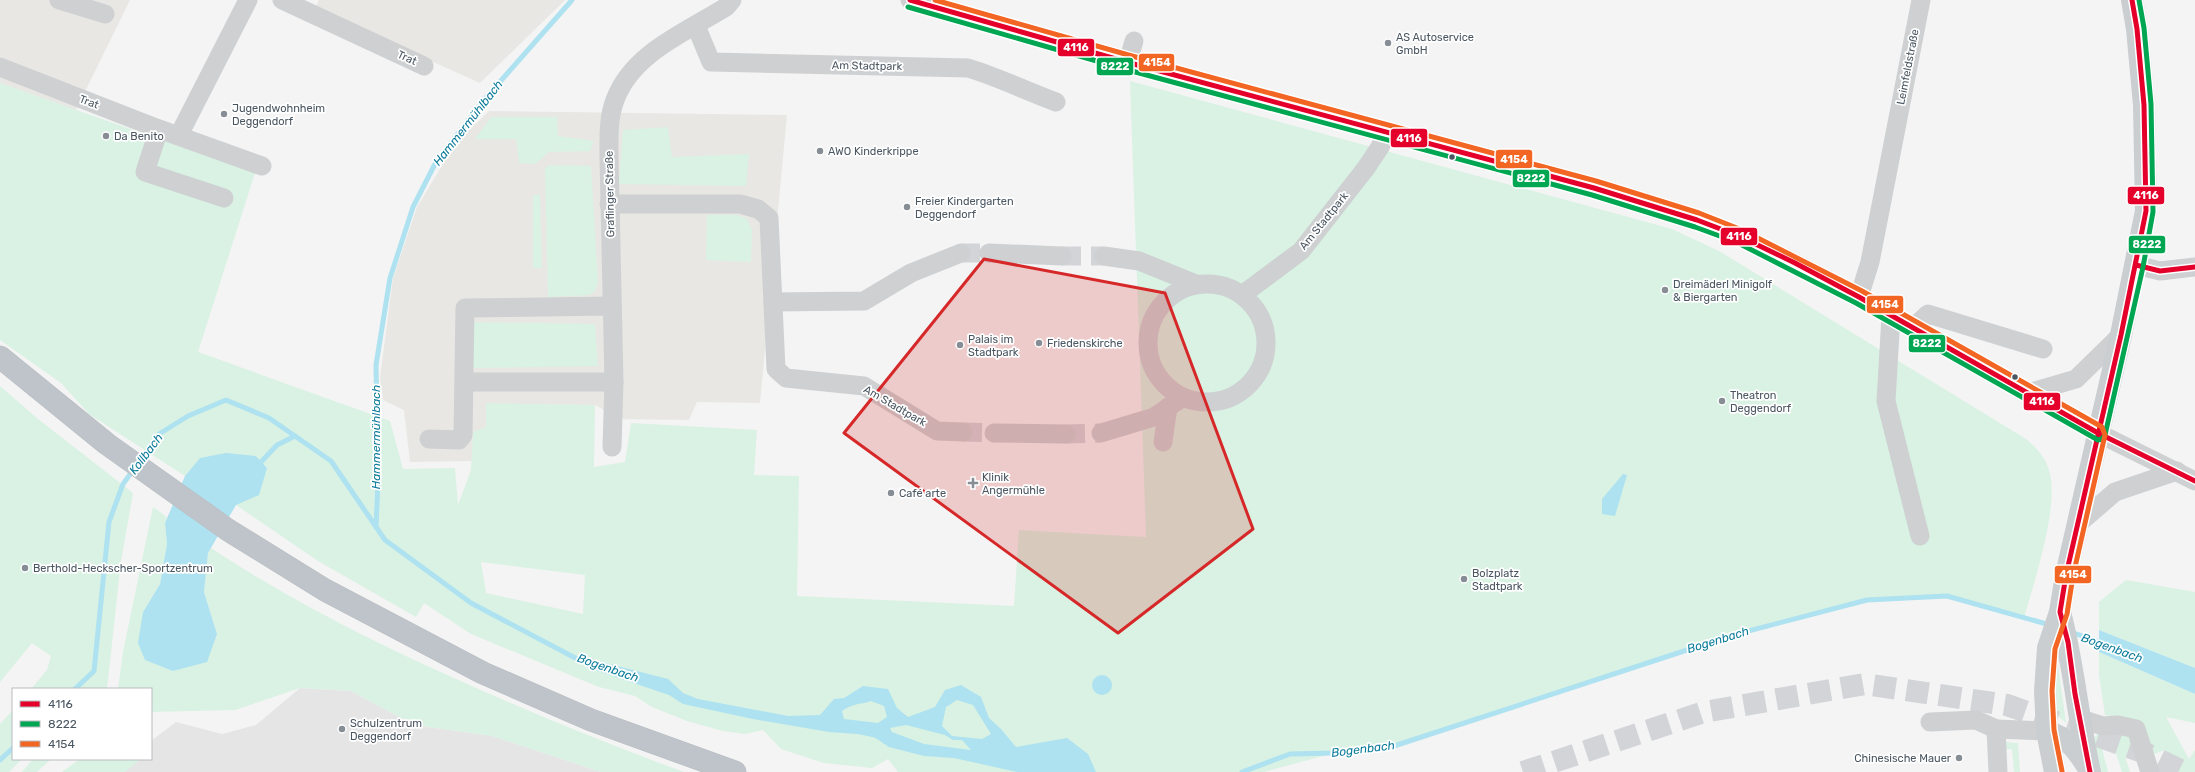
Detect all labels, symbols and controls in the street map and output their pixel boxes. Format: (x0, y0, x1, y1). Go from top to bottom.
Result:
street label: Leimfeldstraße (1894, 28, 1922, 106)
place label: AS Autoservice GmbH (1396, 31, 1474, 57)
line badge: 4116 (1057, 38, 1095, 57)
marker: AS Autoservice GmbH (1383, 38, 1393, 48)
text: 4116 (1063, 41, 1089, 54)
street label: Trat (395, 48, 419, 68)
line badge: 4154 (1138, 53, 1175, 72)
text: 4154 (1143, 56, 1171, 69)
line badge: 8222 (1096, 57, 1134, 76)
street label: Am Stadtpark (832, 59, 903, 73)
text: 8222 (1101, 60, 1129, 73)
water label: Hammermühlbach (430, 78, 506, 168)
street label: Trat (77, 92, 101, 112)
place label: Jugendwohnheim Deggendorf (232, 102, 325, 128)
marker: Jugendwohnheim Deggendorf (219, 109, 229, 119)
line badge: 4116 (1390, 128, 1428, 148)
place label: Da Benito (114, 130, 164, 143)
marker: Da Benito (101, 131, 111, 141)
text: 4116 (1396, 132, 1422, 145)
place label: AWO Kinderkrippe (828, 145, 919, 158)
marker: AWO Kinderkrippe (815, 146, 825, 156)
line badge: 4154 (1495, 149, 1533, 169)
street label: Graflinger Straße (603, 150, 617, 238)
unlabelled marker (1447, 152, 1457, 162)
text: 4154 (1500, 153, 1528, 166)
line badge: 8222 (1512, 169, 1550, 188)
text: 8222 (1517, 172, 1545, 185)
line badge: 4116 (2127, 186, 2165, 205)
street label: Am Stadtpark (1297, 189, 1351, 252)
text: 4116 (2133, 189, 2159, 202)
place label: Freier Kindergarten Deggendorf (915, 195, 1014, 221)
marker: Freier Kindergarten Deggendorf (902, 202, 912, 212)
line badge: 4116 (1720, 227, 1758, 246)
text: 4116 (1726, 230, 1752, 243)
line badge: 8222 (2128, 235, 2166, 254)
text: 8222 (2133, 238, 2161, 251)
place label: Dreimäderl Minigolf & Biergarten (1673, 278, 1773, 304)
marker: Dreimäderl Minigolf & Biergarten (1660, 285, 1670, 295)
line badge: 4154 (1866, 295, 1904, 314)
text: 4154 (1871, 298, 1899, 311)
place label: Palais im Stadtpark (968, 333, 1019, 359)
line badge: 8222 (1908, 334, 1946, 353)
place label: Friedenskirche (1047, 337, 1123, 350)
text: 8222 (1913, 337, 1941, 350)
marker: Friedenskirche (1034, 338, 1044, 348)
marker: Palais im Stadtpark (955, 340, 965, 350)
unlabelled marker (2010, 372, 2020, 382)
street label: Am Stadtpark (861, 383, 929, 429)
water label: Hammermühlbach (369, 385, 383, 489)
place label: Theatron Deggendorf (1730, 389, 1792, 415)
line badge: 4116 (2023, 392, 2061, 411)
text: 4116 (2029, 395, 2055, 408)
marker: Theatron Deggendorf (1717, 396, 1727, 406)
water label: Kollbach (126, 431, 166, 477)
place label: Klinik Angermühle (982, 471, 1045, 497)
marker: Klinik Angermühle (967, 477, 979, 489)
place label: Café arte (899, 487, 946, 500)
marker: Café arte (886, 488, 896, 498)
place label: Berthold-Heckscher-Sportzentrum (33, 562, 213, 575)
marker: Berthold-Heckscher-Sportzentrum (20, 563, 30, 573)
line badge: 4154 (2054, 565, 2092, 584)
place label: Bolzplatz Stadtpark (1472, 567, 1523, 593)
text: 4154 (2059, 568, 2087, 581)
marker: Bolzplatz Stadtpark (1459, 574, 1469, 584)
water label: Bogenbach (1685, 624, 1751, 656)
water label: Bogenbach (2079, 630, 2145, 666)
water label: Bogenbach (575, 651, 641, 685)
legend (12, 688, 152, 760)
text: 4116 (48, 697, 73, 711)
text: 8222 (48, 717, 77, 731)
place label: Schulzentrum Deggendorf (350, 717, 422, 743)
marker: Schulzentrum Deggendorf (337, 724, 347, 734)
text: 4154 (48, 737, 75, 751)
water label: Bogenbach (1330, 738, 1396, 760)
place label: Chinesische Mauer (1854, 752, 1952, 765)
marker: Chinesische Mauer (1954, 753, 1964, 763)

